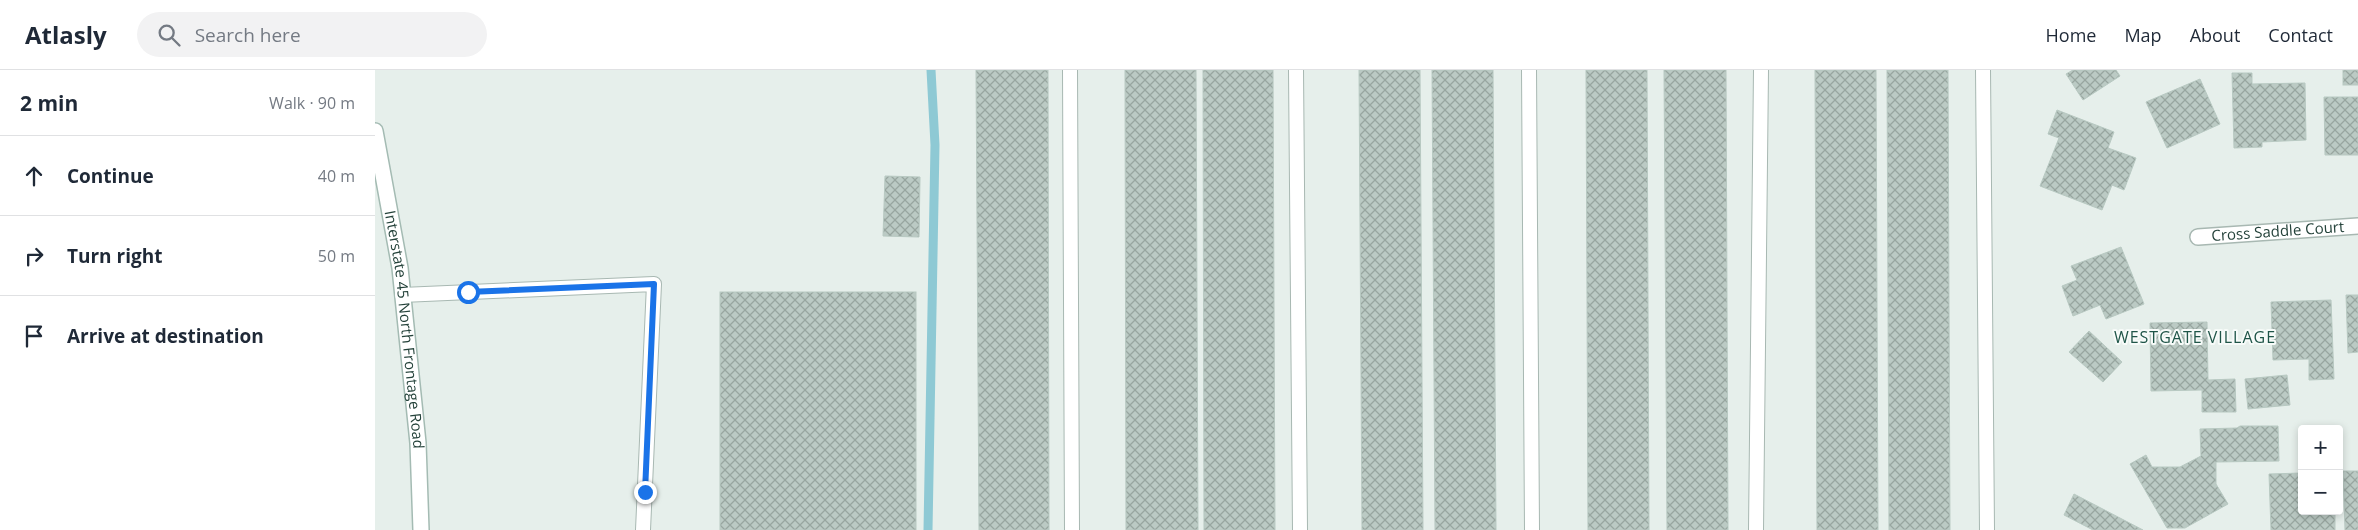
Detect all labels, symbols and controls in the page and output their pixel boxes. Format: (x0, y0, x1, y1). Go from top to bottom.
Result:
search box (137, 12, 487, 57)
text: Atlasly (25, 18, 107, 51)
icon: search (155, 21, 183, 49)
text: Search here (195, 22, 301, 48)
text: Home (2046, 23, 2096, 47)
text: Map (2124, 23, 2162, 47)
text: About (2190, 23, 2240, 47)
text: Contact (2268, 23, 2333, 47)
text: 2 min (20, 89, 78, 117)
text: Walk · 90 m (269, 92, 355, 114)
icon: ahead (20, 162, 48, 190)
text: Continue (67, 163, 154, 189)
text: 40 m (318, 165, 355, 187)
street label: Interstate 45 North Frontage Road (381, 209, 429, 449)
street label: Cross Saddle Court (2211, 216, 2345, 245)
icon: right (20, 242, 48, 270)
text: Turn right (67, 243, 162, 269)
text: 50 m (318, 245, 355, 267)
route start (457, 281, 480, 304)
icon: arrive (20, 322, 48, 350)
text: Arrive at destination (67, 323, 264, 349)
district label: WESTGATE VILLAGE (2114, 326, 2276, 348)
map controls (2298, 425, 2343, 515)
button: + (2298, 425, 2343, 470)
button: − (2298, 470, 2343, 515)
route end (634, 481, 657, 504)

